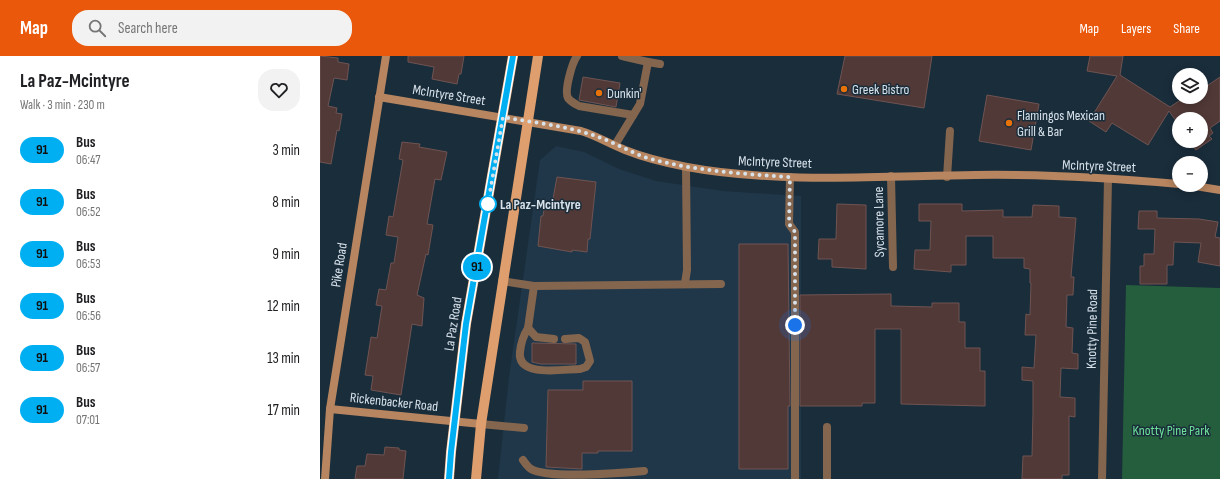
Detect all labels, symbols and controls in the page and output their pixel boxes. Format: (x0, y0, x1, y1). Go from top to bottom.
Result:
search box (72, 10, 352, 46)
text: Map (20, 17, 48, 40)
icon: search (86, 17, 108, 39)
text: Search here (118, 19, 178, 38)
text: Map (1079, 20, 1099, 37)
text: Layers (1121, 20, 1151, 37)
text: Share (1173, 20, 1200, 37)
map controls (1172, 68, 1208, 192)
button: layers (1172, 68, 1208, 104)
button: heart (258, 69, 300, 111)
text: La Paz-Mcintyre (20, 70, 130, 93)
street label: McIntyre Street (411, 81, 487, 109)
place label: Greek Bistro (852, 81, 910, 98)
marker: Greek Bistro (839, 84, 849, 94)
place label: Dunkin' (607, 85, 641, 102)
marker: Dunkin' (594, 88, 604, 98)
text: Walk · 3 min · 230 m (20, 97, 105, 113)
place label: Flamingos Mexican Grill & Bar (1017, 107, 1105, 140)
button: + (1172, 112, 1208, 148)
marker: Flamingos Mexican Grill & Bar (1004, 118, 1014, 128)
text: Bus (76, 133, 95, 152)
text: 91 (36, 141, 48, 158)
text: 3 min (272, 141, 300, 160)
text: 06:47 (76, 152, 101, 168)
street label: McIntyre Street (738, 152, 812, 172)
street label: McIntyre Street (1062, 156, 1136, 176)
button: − (1172, 156, 1208, 192)
text: Bus (76, 185, 95, 204)
street label: Sycamore Lane (870, 187, 888, 257)
text: 91 (36, 193, 48, 210)
text: 8 min (272, 193, 300, 212)
marker: La Paz-Mcintyre (479, 195, 497, 213)
place label: La Paz-Mcintyre (500, 196, 581, 213)
text: 06:52 (76, 204, 101, 220)
text: Bus (76, 237, 95, 256)
street label: Pike Road (327, 241, 351, 288)
text: 91 (36, 245, 48, 262)
text: 9 min (272, 245, 300, 264)
line badge: 91 (459, 254, 495, 280)
text: 06:53 (76, 256, 101, 272)
text: 91 (471, 258, 483, 275)
text: Bus (76, 289, 95, 308)
street label: Knotty Pine Road (1083, 289, 1101, 369)
street label: La Paz Road (440, 296, 466, 352)
text: 91 (36, 297, 48, 314)
text: 12 min (267, 297, 300, 316)
text: 06:56 (76, 308, 101, 324)
your location (785, 315, 805, 335)
text: Bus (76, 341, 95, 360)
text: 91 (36, 349, 48, 366)
text: 13 min (267, 349, 300, 368)
text: 06:57 (76, 360, 100, 376)
street label: Rickenbacker Road (349, 389, 439, 415)
text: Bus (76, 393, 95, 412)
text: 91 (36, 401, 48, 418)
text: 17 min (268, 401, 300, 420)
text: 07:01 (76, 412, 100, 428)
park label: Knotty Pine Park (1132, 422, 1210, 439)

